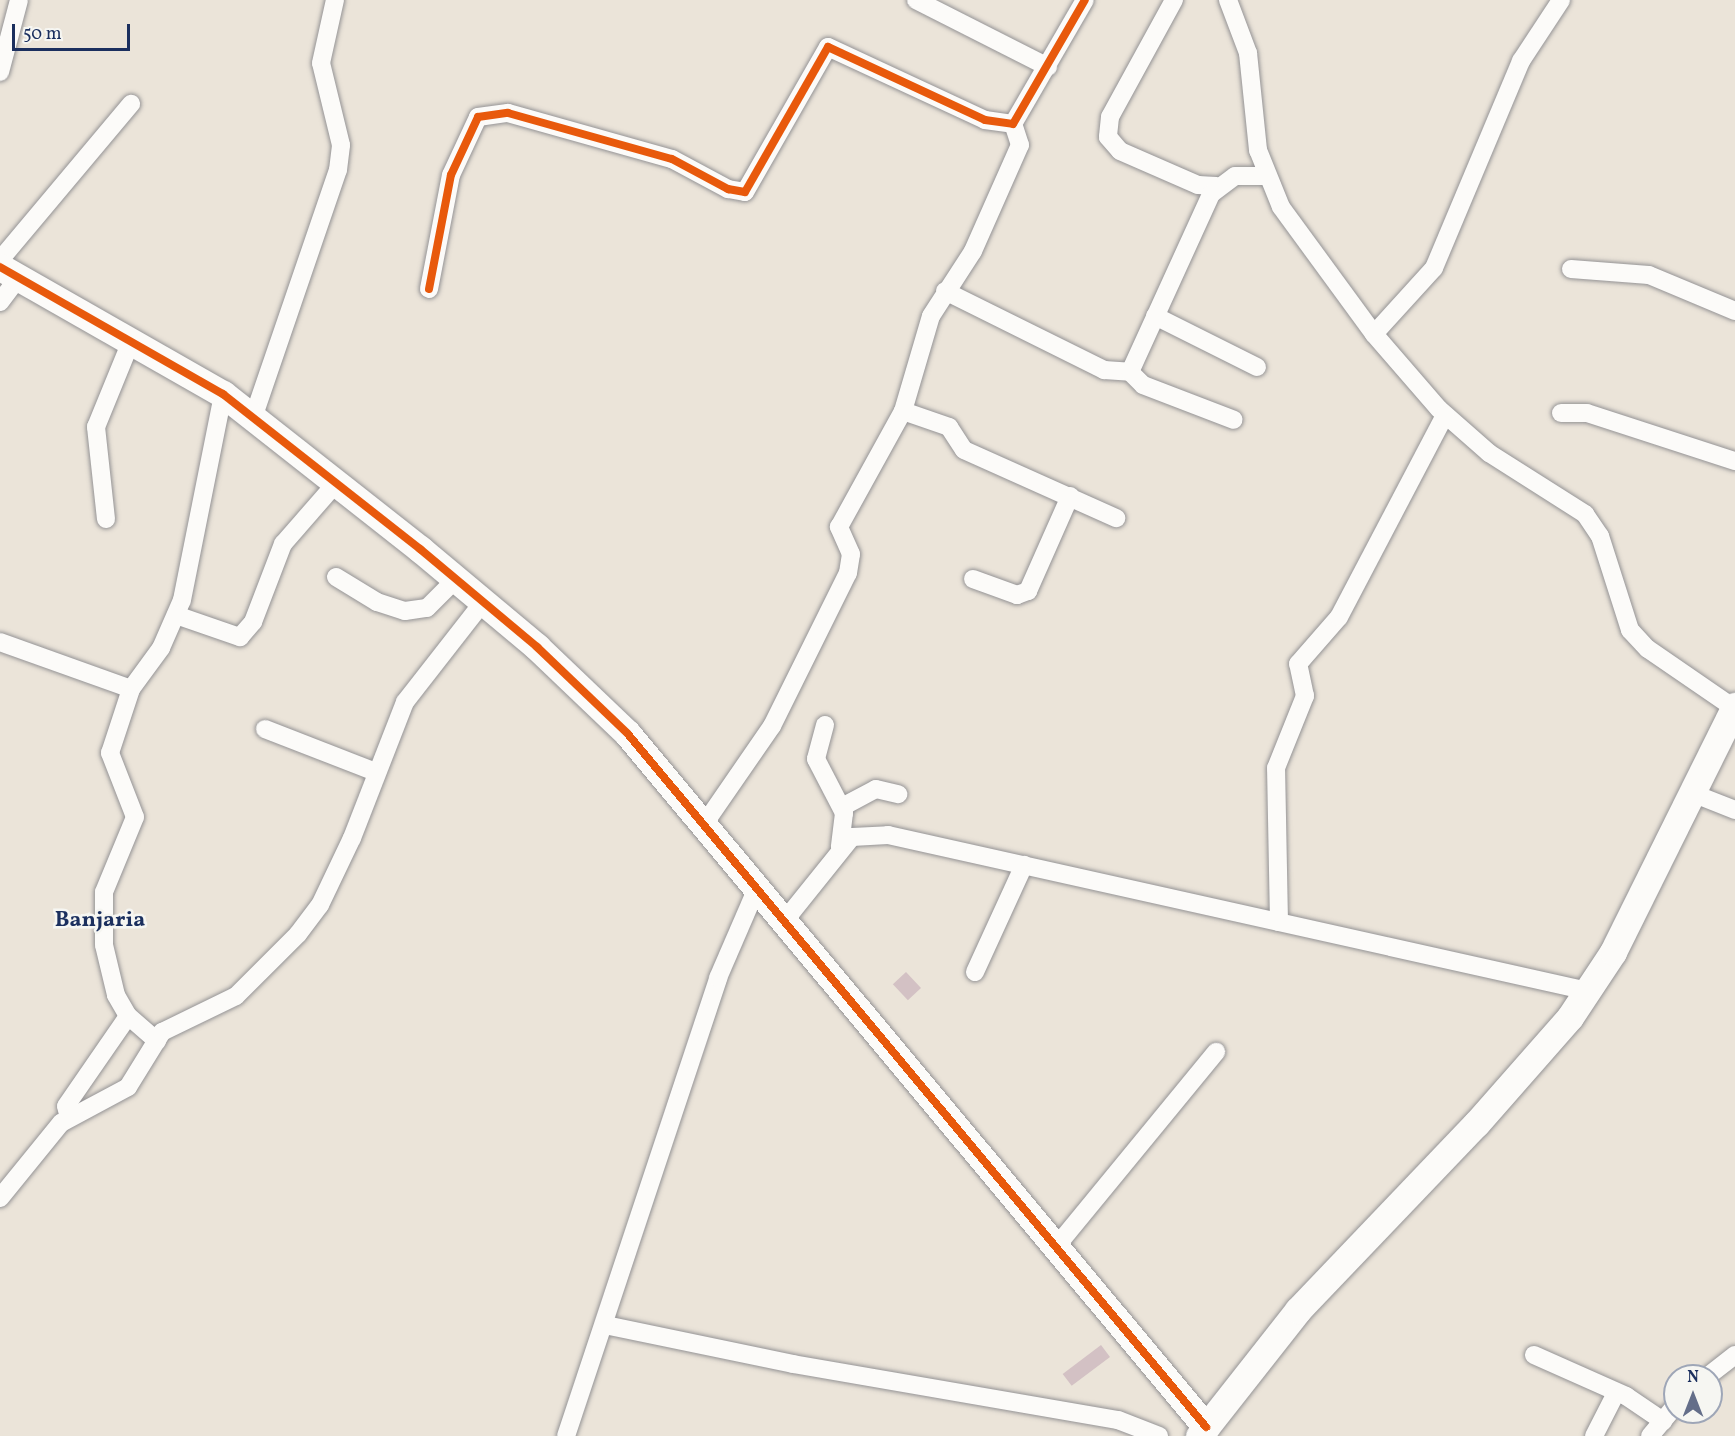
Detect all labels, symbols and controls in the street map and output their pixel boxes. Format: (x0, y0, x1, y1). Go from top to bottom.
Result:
scale bar (15, 12, 134, 50)
text: 50 m (23, 22, 62, 47)
district label: Banjaria (55, 908, 145, 934)
north arrow (1663, 1364, 1723, 1424)
text: N (1687, 1367, 1699, 1389)

